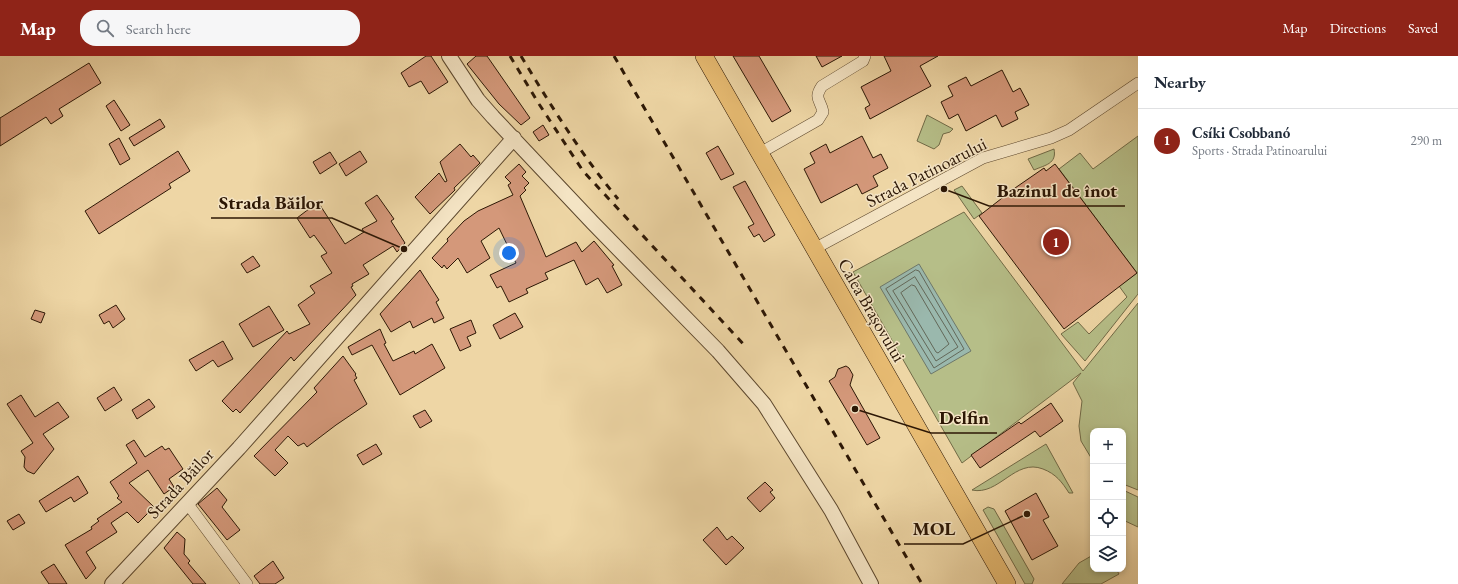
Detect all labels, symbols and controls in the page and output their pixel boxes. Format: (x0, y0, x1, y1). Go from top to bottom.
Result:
search box (80, 10, 360, 46)
text: Map (20, 16, 56, 41)
icon: search (94, 17, 116, 39)
text: Search here (126, 19, 191, 38)
text: Map (1282, 19, 1308, 37)
text: Directions (1330, 19, 1386, 37)
text: Saved (1408, 19, 1438, 37)
text: Nearby (1154, 71, 1206, 93)
text: Csíki Csobbanó (1192, 123, 1290, 142)
street label: Strada Patinoarului (862, 131, 991, 212)
text: 1 (1164, 132, 1170, 149)
text: 290 m (1411, 132, 1442, 149)
text: Sports · Strada Patinoarului (1192, 142, 1327, 159)
callout: Bazinul de înot (989, 175, 1125, 206)
text: Bazinul de înot (997, 178, 1117, 203)
callout: Strada Băilor (211, 187, 332, 218)
text: Strada Băilor (219, 190, 323, 215)
pin: 1 (1043, 227, 1069, 257)
your location (499, 243, 519, 263)
street label: Calea Brașovului (833, 254, 911, 366)
callout: Delfin (931, 402, 997, 433)
text: Delfin (939, 405, 989, 430)
map controls (1090, 428, 1126, 572)
button: + (1090, 428, 1126, 464)
street label: Strada Băilor (141, 443, 219, 523)
button: − (1090, 464, 1126, 500)
button: locate (1090, 500, 1126, 536)
callout: MOL (904, 513, 963, 544)
text: MOL (913, 516, 956, 541)
button: layers (1090, 536, 1126, 572)

